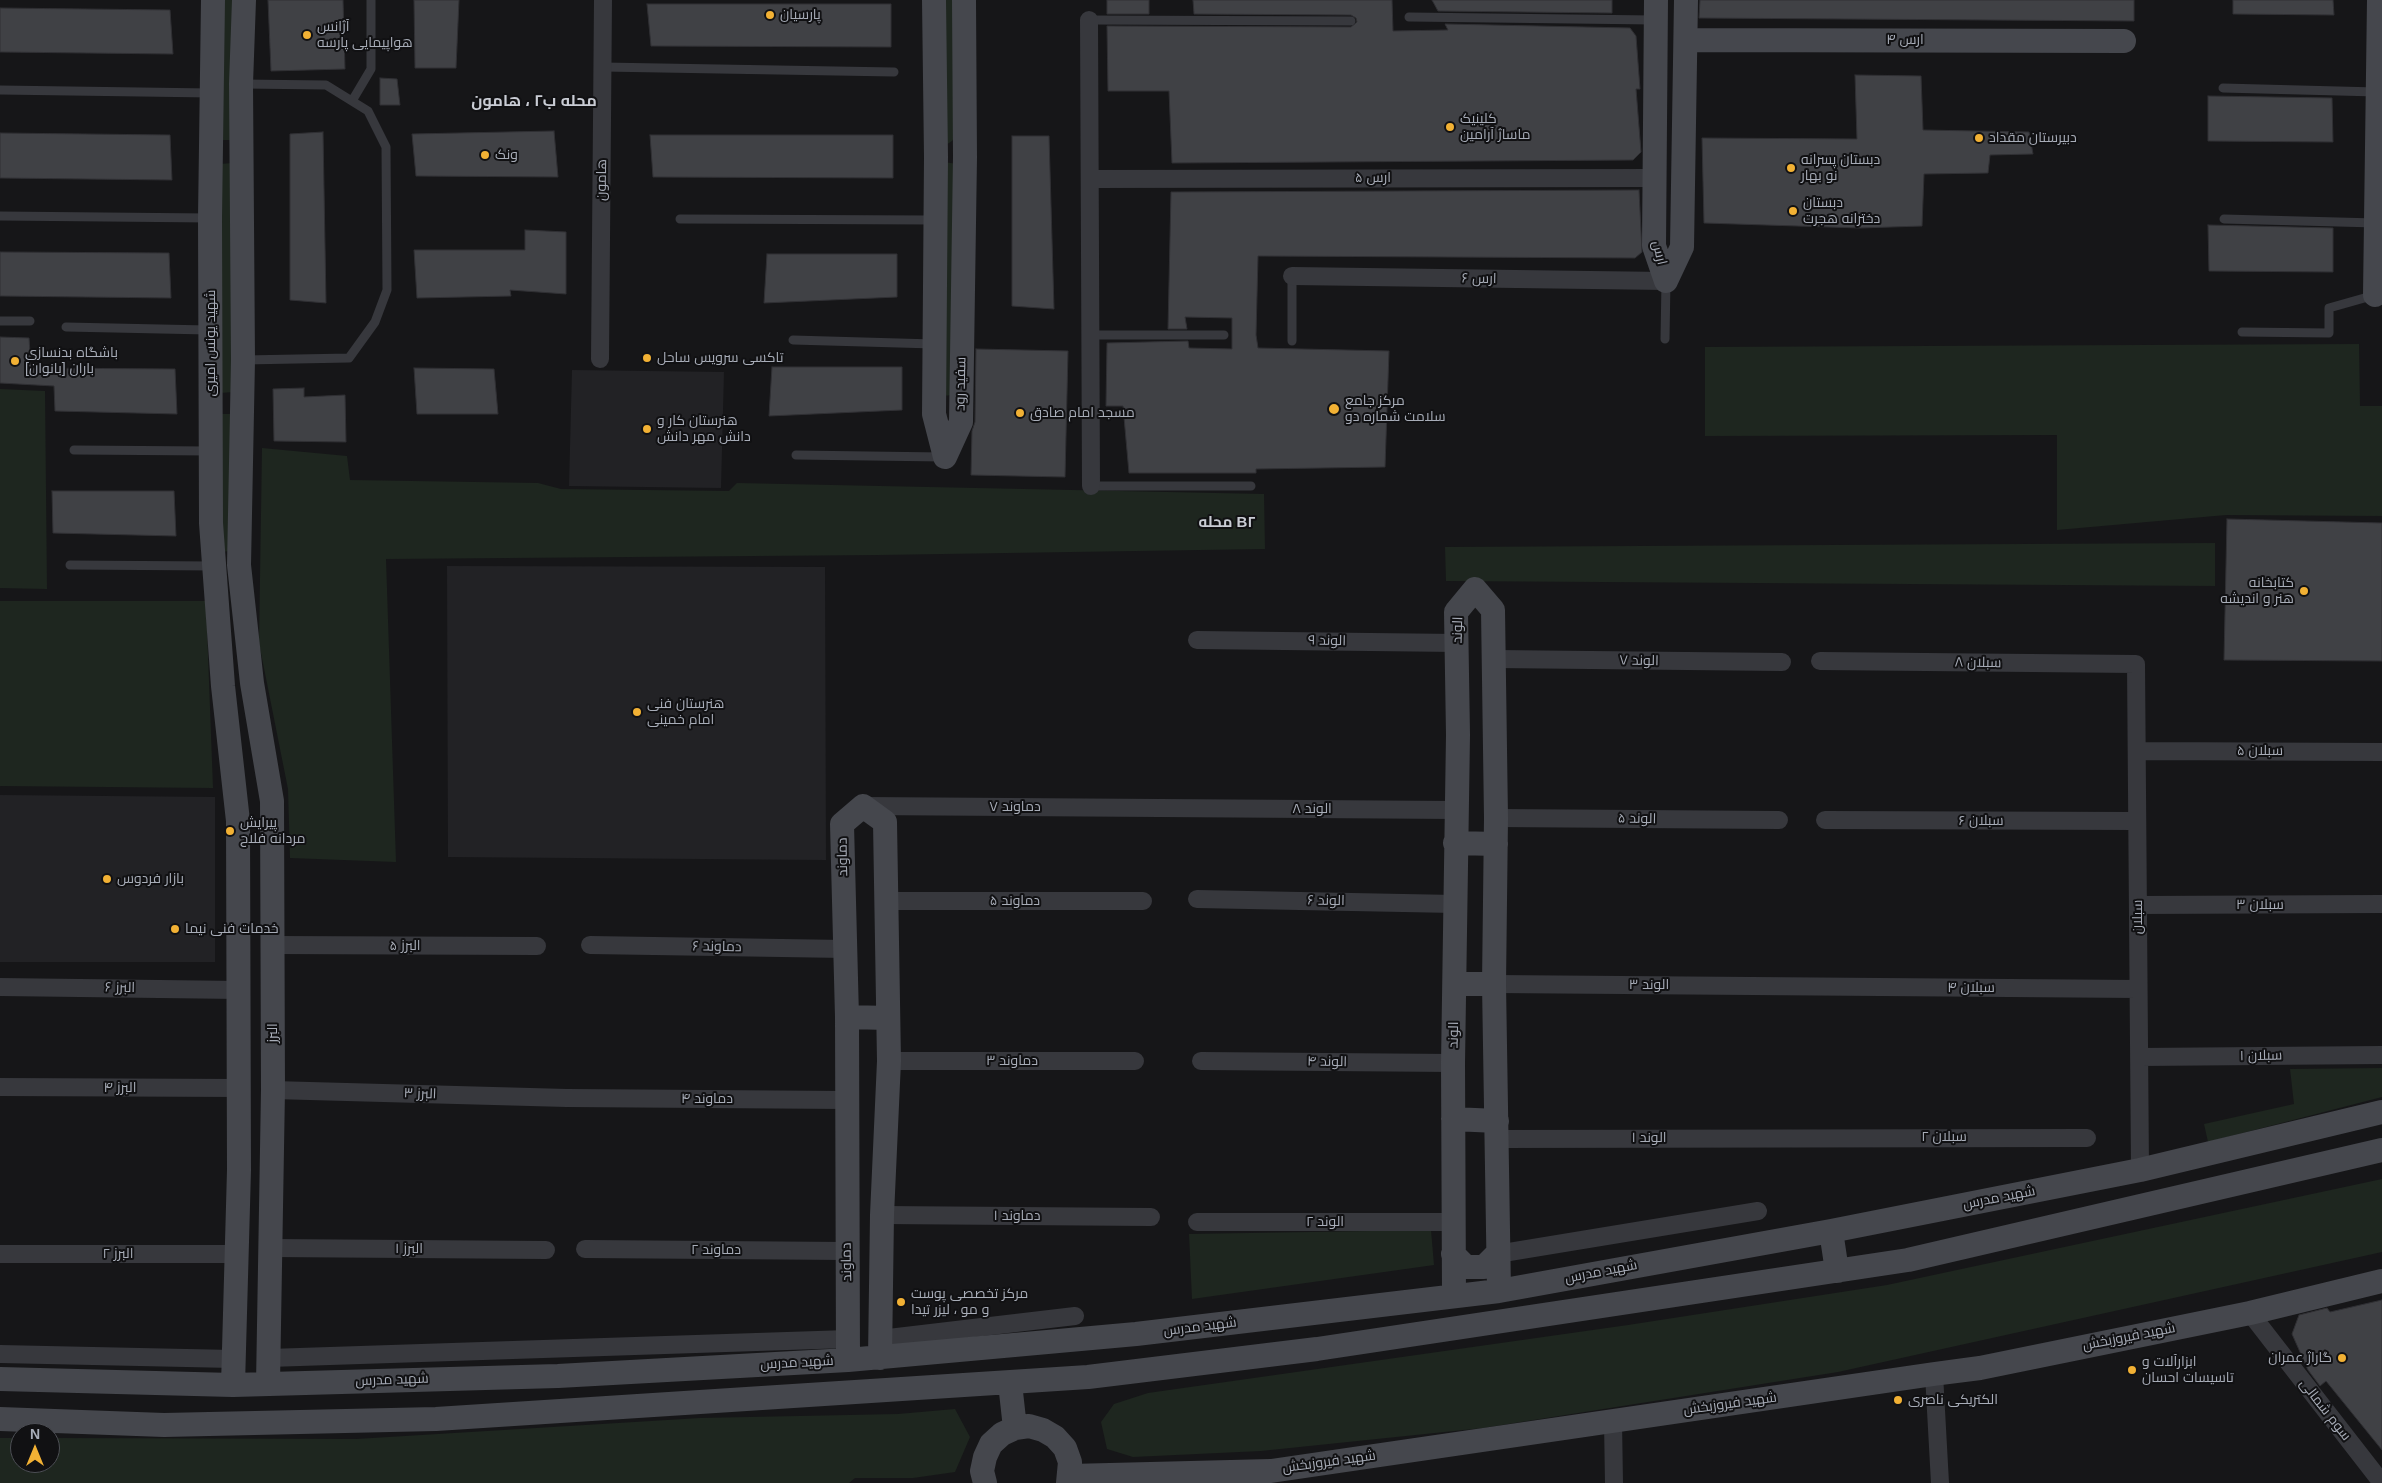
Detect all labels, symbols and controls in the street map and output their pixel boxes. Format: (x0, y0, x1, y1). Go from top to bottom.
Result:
place label: پارسیان (780, 7, 821, 23)
marker: پارسیان (764, 9, 776, 21)
place label: آژانس هواپیمایی پارسه (317, 19, 413, 52)
marker: آژانس هواپیمایی پارسه (301, 29, 313, 41)
street label: ارس ۴ (1886, 32, 1924, 48)
district label: محله ب۲ ، هامون (471, 92, 597, 112)
place label: کلینیک ماساژ آرامین (1460, 111, 1531, 144)
marker: کلینیک ماساژ آرامین (1444, 121, 1456, 133)
place label: دبیرستان مقداد (1989, 130, 2077, 146)
marker: دبیرستان مقداد (1973, 132, 1985, 144)
place label: ونک (495, 147, 518, 163)
marker: ونک (479, 149, 491, 161)
place label: دبستان پسرانه نو بهار (1801, 152, 1880, 184)
street label: هامون (593, 159, 611, 201)
marker: دبستان پسرانه نو بهار (1785, 162, 1797, 174)
street label: ارس ۵ (1355, 170, 1391, 186)
place label: دبستان دخترانه هجرت (1803, 195, 1880, 228)
marker: دبستان دخترانه هجرت (1787, 205, 1799, 217)
street label: ارس (1648, 239, 1670, 267)
street label: ارس ۶ (1461, 270, 1497, 288)
street label: شهید یونس امیری (203, 290, 219, 396)
place label: باشگاه بدنسازی باران [بانوان] (25, 345, 118, 378)
place label: تاکسی سرویس ساحل (657, 350, 783, 366)
marker: تاکسی سرویس ساحل (641, 352, 653, 364)
marker: باشگاه بدنسازی باران [بانوان] (9, 355, 21, 367)
street label: سفید رود (952, 357, 970, 411)
place label: مرکز جامع سلامت شماره دو (1345, 393, 1446, 426)
marker: مرکز جامع سلامت شماره دو (1327, 402, 1341, 416)
place label: مسجد امام صادق (1030, 405, 1135, 421)
marker: مسجد امام صادق (1014, 407, 1026, 419)
place label: هنرستان کار و دانش مهر دانش (657, 413, 751, 446)
marker: هنرستان کار و دانش مهر دانش (641, 423, 653, 435)
district label: محله B۲ (1198, 514, 1256, 532)
place label: کتابخانه هنر و اندیشه (2220, 575, 2294, 608)
marker: کتابخانه هنر و اندیشه (2298, 585, 2310, 597)
street label: الوند (1449, 616, 1467, 644)
street label: الوند ۹ (1308, 632, 1346, 650)
street label: الوند ۷ (1619, 652, 1659, 670)
street label: سبلان ۸ (1954, 654, 2002, 672)
place label: هنرستان فنی امام خمینی (647, 696, 724, 729)
marker: هنرستان فنی امام خمینی (631, 706, 643, 718)
street label: سبلان ۵ (2237, 743, 2283, 759)
street label: دماوند ۷ (989, 799, 1041, 815)
street label: الوند ۸ (1292, 801, 1332, 817)
street label: الوند ۵ (1618, 810, 1656, 828)
street label: سبلان ۶ (1959, 813, 2003, 829)
place label: پیرایش مردانه فلاح (240, 815, 305, 848)
marker: پیرایش مردانه فلاح (224, 825, 236, 837)
street label: دماوند (834, 837, 852, 877)
place label: بازار فردوس (117, 871, 184, 887)
marker: بازار فردوس (101, 873, 113, 885)
street label: الوند ۶ (1307, 892, 1345, 910)
street label: دماوند ۵ (990, 893, 1040, 909)
street label: سبلان ۳ (2236, 897, 2284, 913)
street label: سبلان (2130, 900, 2146, 934)
place label: خدمات فنی نیما (185, 921, 279, 937)
marker: خدمات فنی نیما (169, 923, 181, 935)
street label: البرز ۵ (389, 938, 421, 954)
street label: دماوند ۶ (692, 938, 742, 956)
street label: الوند ۳ (1629, 977, 1669, 993)
street label: البرز ۶ (105, 979, 135, 997)
street label: سبلان ۴ (1947, 980, 1995, 996)
street label: الوند (1445, 1021, 1463, 1049)
street label: البرز (265, 1023, 281, 1043)
street label: سبلان ۱ (2240, 1047, 2282, 1065)
street label: دماوند ۳ (986, 1053, 1038, 1069)
street label: الوند ۴ (1307, 1053, 1347, 1071)
street label: البرز ۴ (104, 1080, 136, 1096)
street label: البرز ۳ (403, 1085, 437, 1103)
street label: دماوند ۴ (681, 1091, 733, 1107)
street label: سبلان ۲ (1921, 1129, 1967, 1145)
street label: الوند ۱ (1631, 1130, 1667, 1146)
street label: شهید مدرس (1961, 1183, 2037, 1213)
street label: دماوند ۱ (994, 1208, 1040, 1224)
street label: الوند ۲ (1306, 1214, 1344, 1230)
street label: البرز ۱ (395, 1241, 423, 1257)
street label: دماوند ۲ (691, 1242, 741, 1258)
street label: دماوند (838, 1242, 856, 1282)
street label: البرز ۲ (103, 1246, 133, 1262)
street label: شهید مدرس (1563, 1257, 1639, 1287)
place label: مرکز تخصصی پوست و مو ، لیزر تیدا (911, 1286, 1028, 1318)
marker: مرکز تخصصی پوست و مو ، لیزر تیدا (895, 1296, 907, 1308)
street label: شهید مدرس (1163, 1314, 1237, 1340)
street label: شهید فیروزبخش (2081, 1320, 2177, 1354)
place label: گاراژ عمران (2268, 1350, 2332, 1366)
marker: گاراژ عمران (2336, 1352, 2348, 1364)
street label: شهید مدرس (760, 1353, 834, 1373)
place label: ابزارآلات و تاسیسات احسان (2142, 1354, 2234, 1386)
marker: ابزارآلات و تاسیسات احسان (2126, 1364, 2138, 1376)
street label: شهید مدرس (355, 1370, 429, 1390)
street label: سوم شمالی (2296, 1376, 2354, 1444)
street label: شهید فیروزبخش (1682, 1389, 1778, 1419)
place label: الکتریکی ناصری (1908, 1392, 1998, 1408)
marker: الکتریکی ناصری (1892, 1394, 1904, 1406)
north arrow (10, 1423, 60, 1473)
text: N (30, 1426, 40, 1442)
street label: شهید فیروزبخش (1281, 1447, 1377, 1477)

